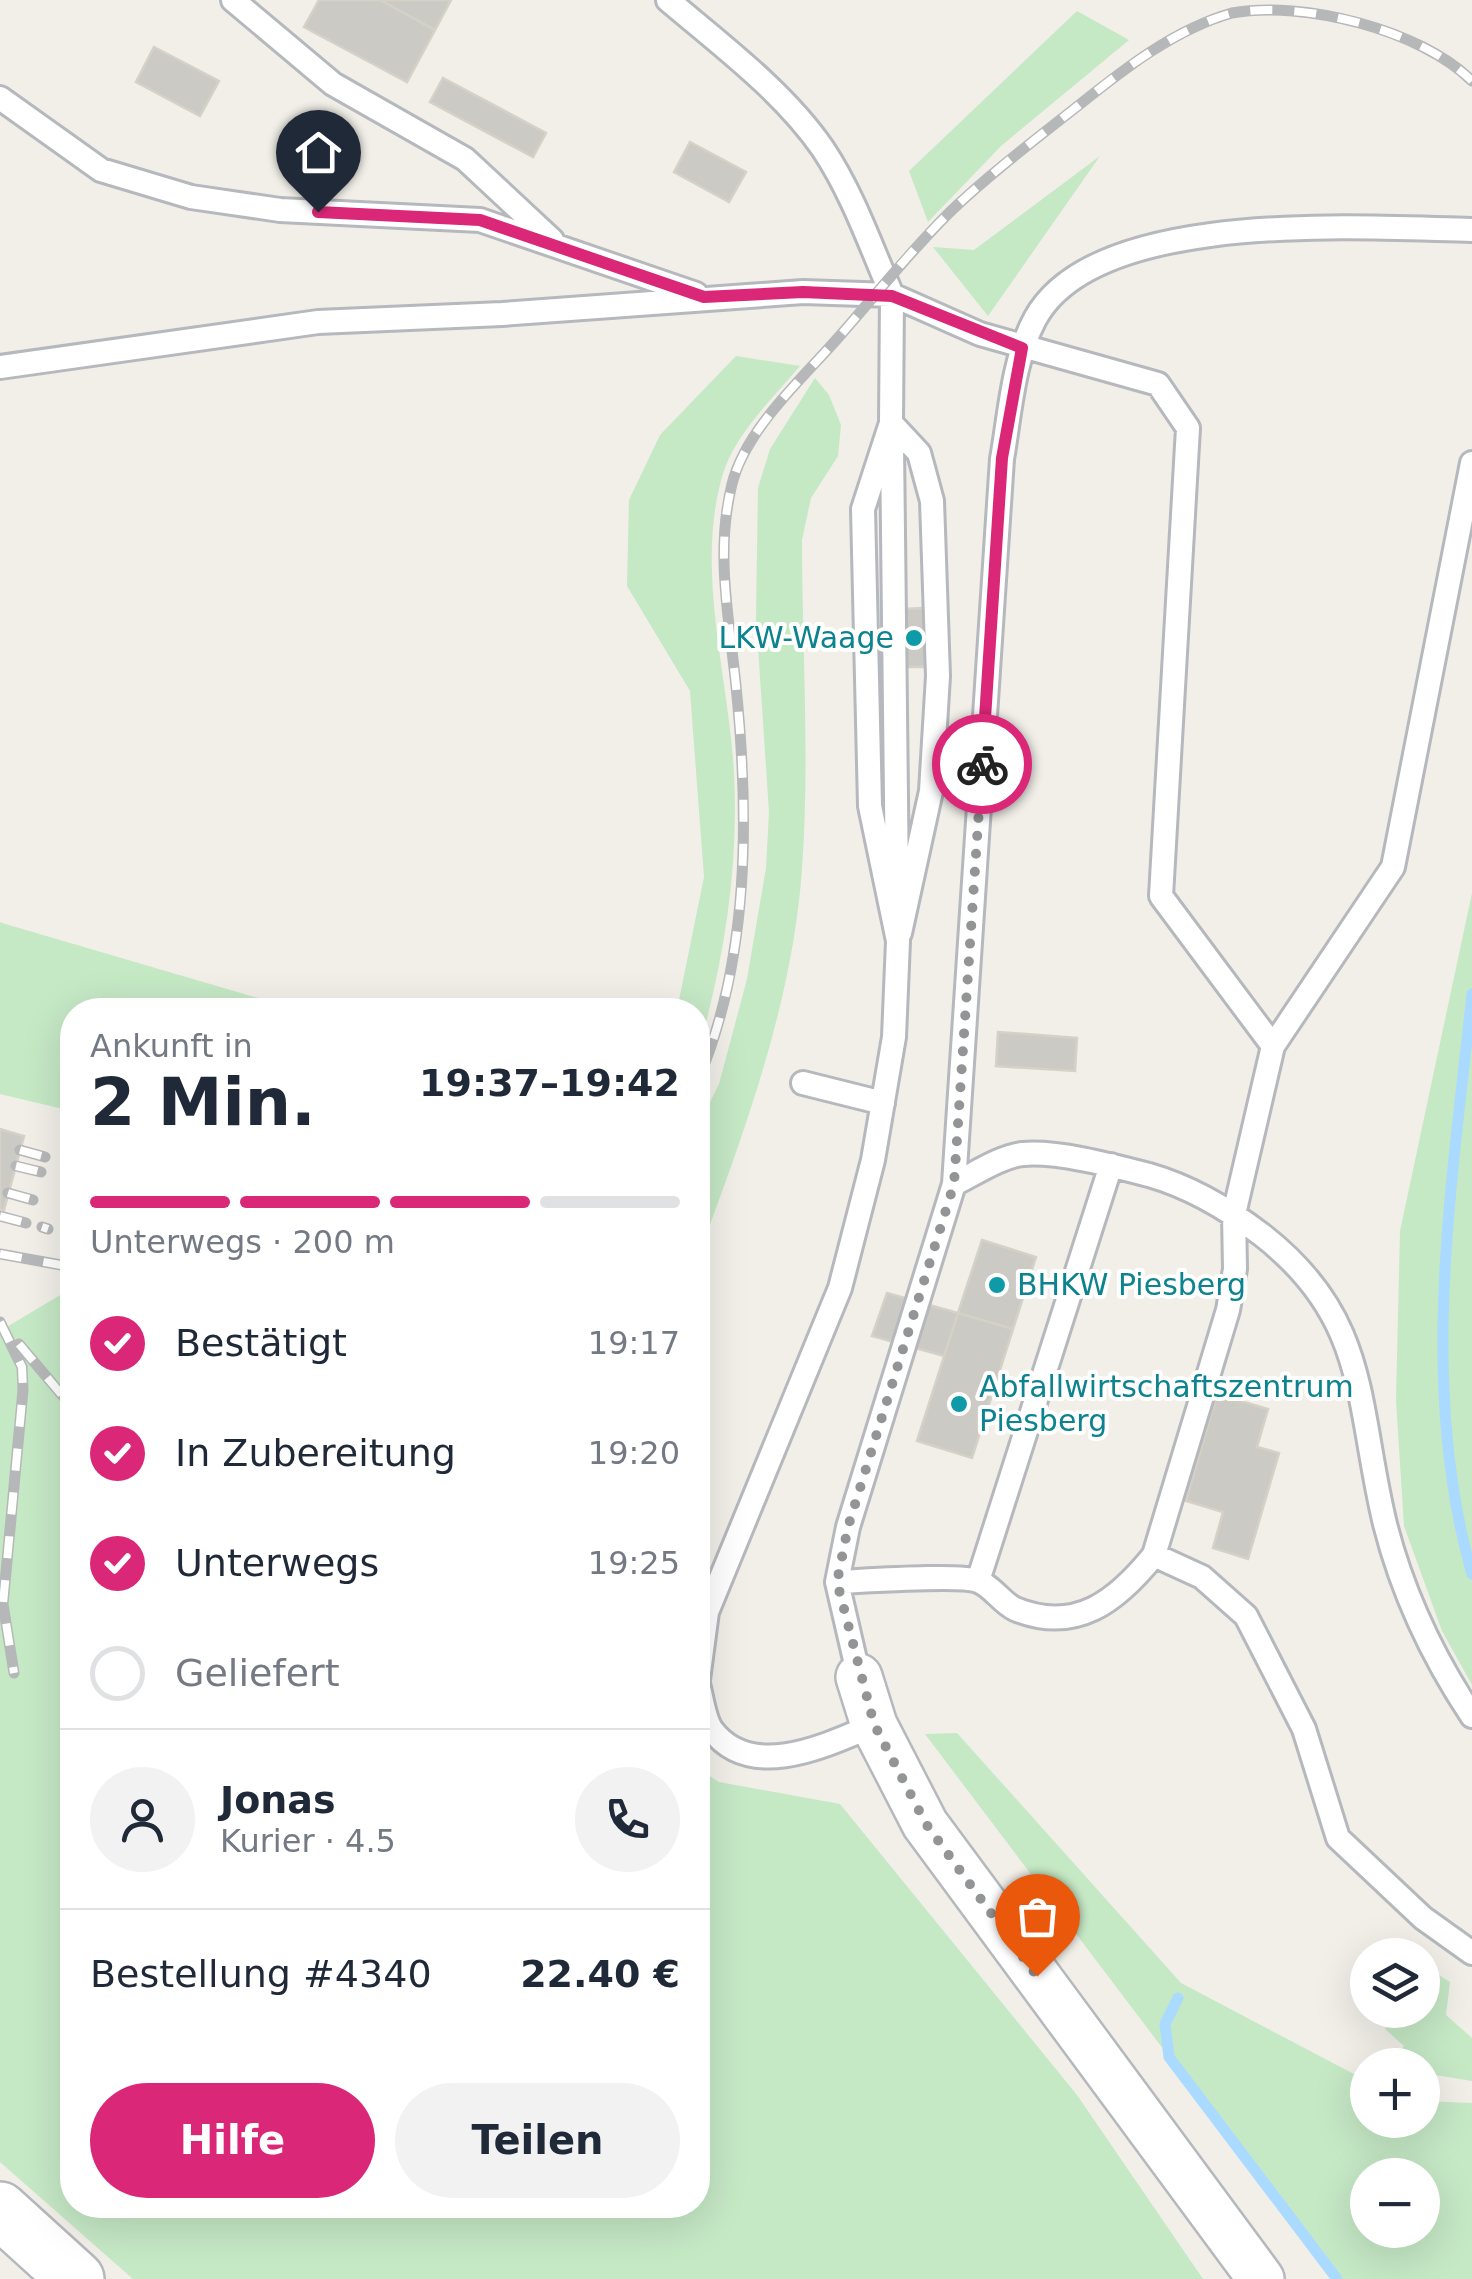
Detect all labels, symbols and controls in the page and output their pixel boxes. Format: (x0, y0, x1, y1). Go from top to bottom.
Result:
pin (276, 110, 361, 213)
icon: home (291, 125, 346, 180)
place label: LKW-Waage (719, 620, 894, 655)
marker: LKW-Waage (903, 627, 925, 649)
courier (932, 714, 1032, 814)
icon: bike (955, 737, 1010, 792)
text: Ankunft in (90, 1027, 253, 1065)
text: 19:37–19:42 (419, 1061, 680, 1105)
text: 2 Min. (90, 1065, 316, 1140)
text: Unterwegs · 200 m (90, 1223, 395, 1261)
place label: BHKW Piesberg (1017, 1267, 1246, 1302)
marker: BHKW Piesberg (986, 1274, 1008, 1296)
icon: check (90, 1316, 145, 1371)
text: Bestätigt (175, 1321, 347, 1365)
text: 19:17 (588, 1324, 680, 1362)
place label: Abfallwirtschaftszentrum Piesberg (979, 1369, 1354, 1438)
marker: Abfallwirtschaftszentrum Piesberg (948, 1393, 970, 1415)
icon: check (90, 1426, 145, 1481)
text: In Zubereitung (175, 1431, 456, 1475)
text: 19:20 (588, 1434, 680, 1472)
icon: check (90, 1536, 145, 1591)
text: Unterwegs (175, 1541, 379, 1585)
text: 19:25 (588, 1544, 680, 1582)
text: Geliefert (175, 1651, 340, 1695)
button: person (90, 1767, 195, 1872)
button: phone (575, 1767, 680, 1872)
text: Jonas (220, 1778, 336, 1822)
text: Kurier · 4.5 (220, 1822, 396, 1860)
pin (995, 1874, 1080, 1977)
icon: bag (1010, 1889, 1065, 1944)
map controls (1350, 1938, 1440, 2248)
button: layers (1350, 1938, 1440, 2028)
text: Bestellung #4340 (90, 1952, 432, 1996)
text: 22.40 € (520, 1952, 680, 1996)
button: + (1350, 2048, 1440, 2138)
button: Hilfe (90, 2083, 375, 2198)
button: Teilen (395, 2083, 680, 2198)
button: − (1350, 2158, 1440, 2248)

